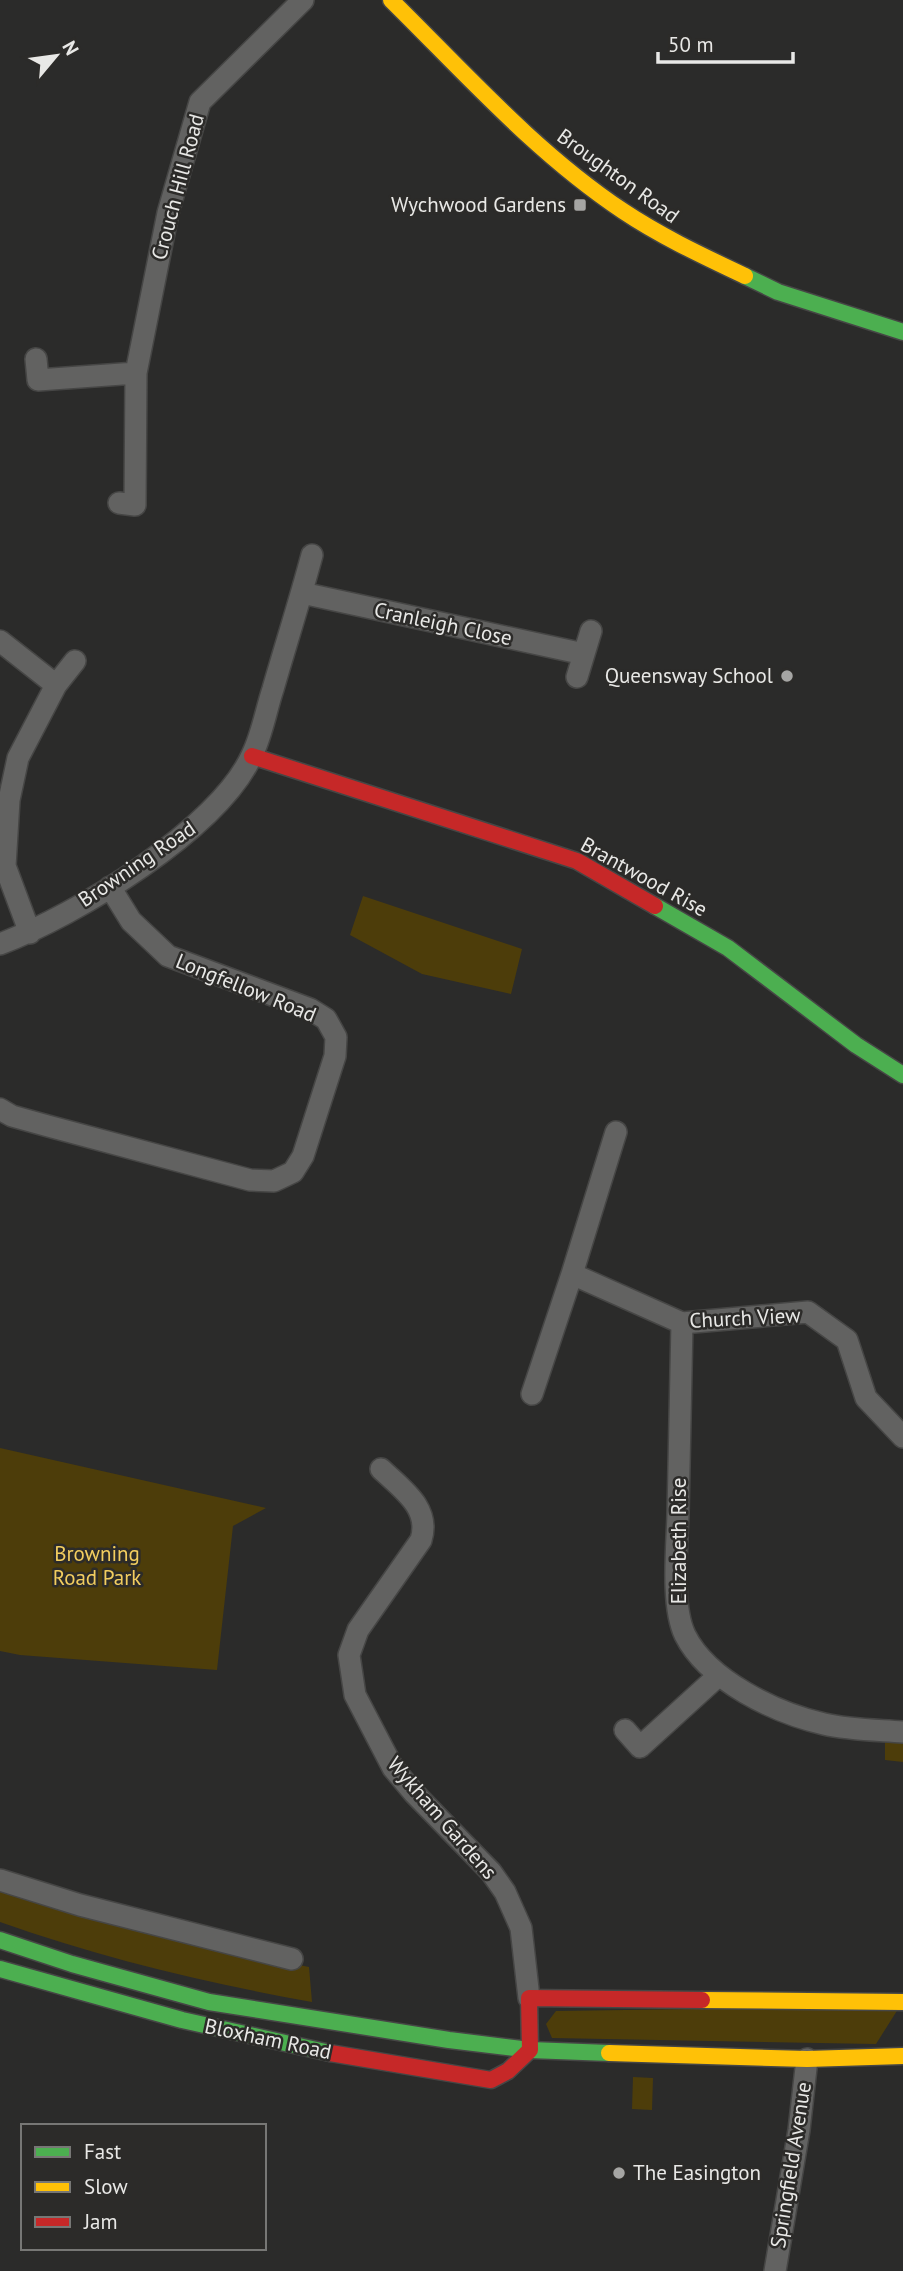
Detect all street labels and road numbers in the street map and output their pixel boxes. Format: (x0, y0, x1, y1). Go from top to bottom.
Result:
street label: Crouch Hill Road (145, 111, 210, 263)
street label: Broughton Road (552, 122, 685, 229)
street label: Cranleigh Close (372, 596, 515, 651)
street label: Browning Road (73, 814, 201, 913)
street label: Brantwood Rise (576, 831, 712, 922)
street label: Longfellow Road (172, 947, 320, 1028)
street label: Church View (689, 1301, 802, 1334)
street label: Elizabeth Rise (665, 1478, 692, 1604)
street label: Wykham Gardens (382, 1751, 503, 1885)
street label: Bloxham Road (202, 2012, 334, 2065)
street label: Springfield Avenue (764, 2080, 817, 2250)

